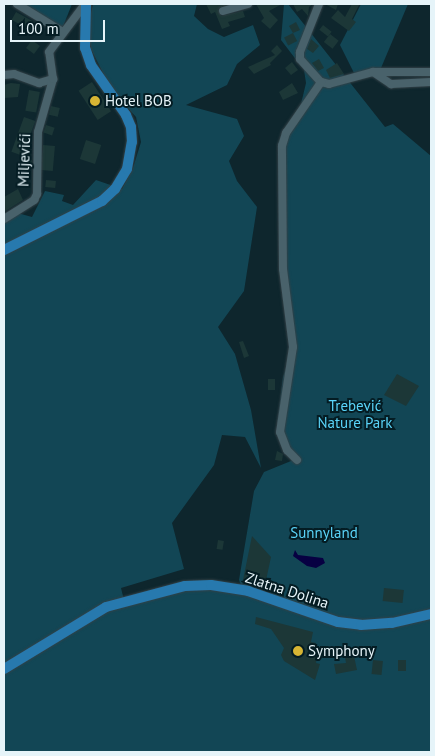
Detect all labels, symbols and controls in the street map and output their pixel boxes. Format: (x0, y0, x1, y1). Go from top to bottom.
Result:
scale bar (12, 10, 108, 42)
text: 100 m (18, 19, 59, 38)
place label: Hotel BOB (105, 92, 172, 110)
marker: Hotel BOB (89, 95, 101, 107)
street label: Miljevići (14, 133, 34, 187)
park label: Trebević Nature Park (317, 396, 393, 431)
park label: Sunnyland (290, 524, 358, 542)
street label: Zlatna Dolina (243, 568, 331, 612)
place label: Symphony (308, 642, 375, 660)
marker: Symphony (292, 645, 304, 657)

